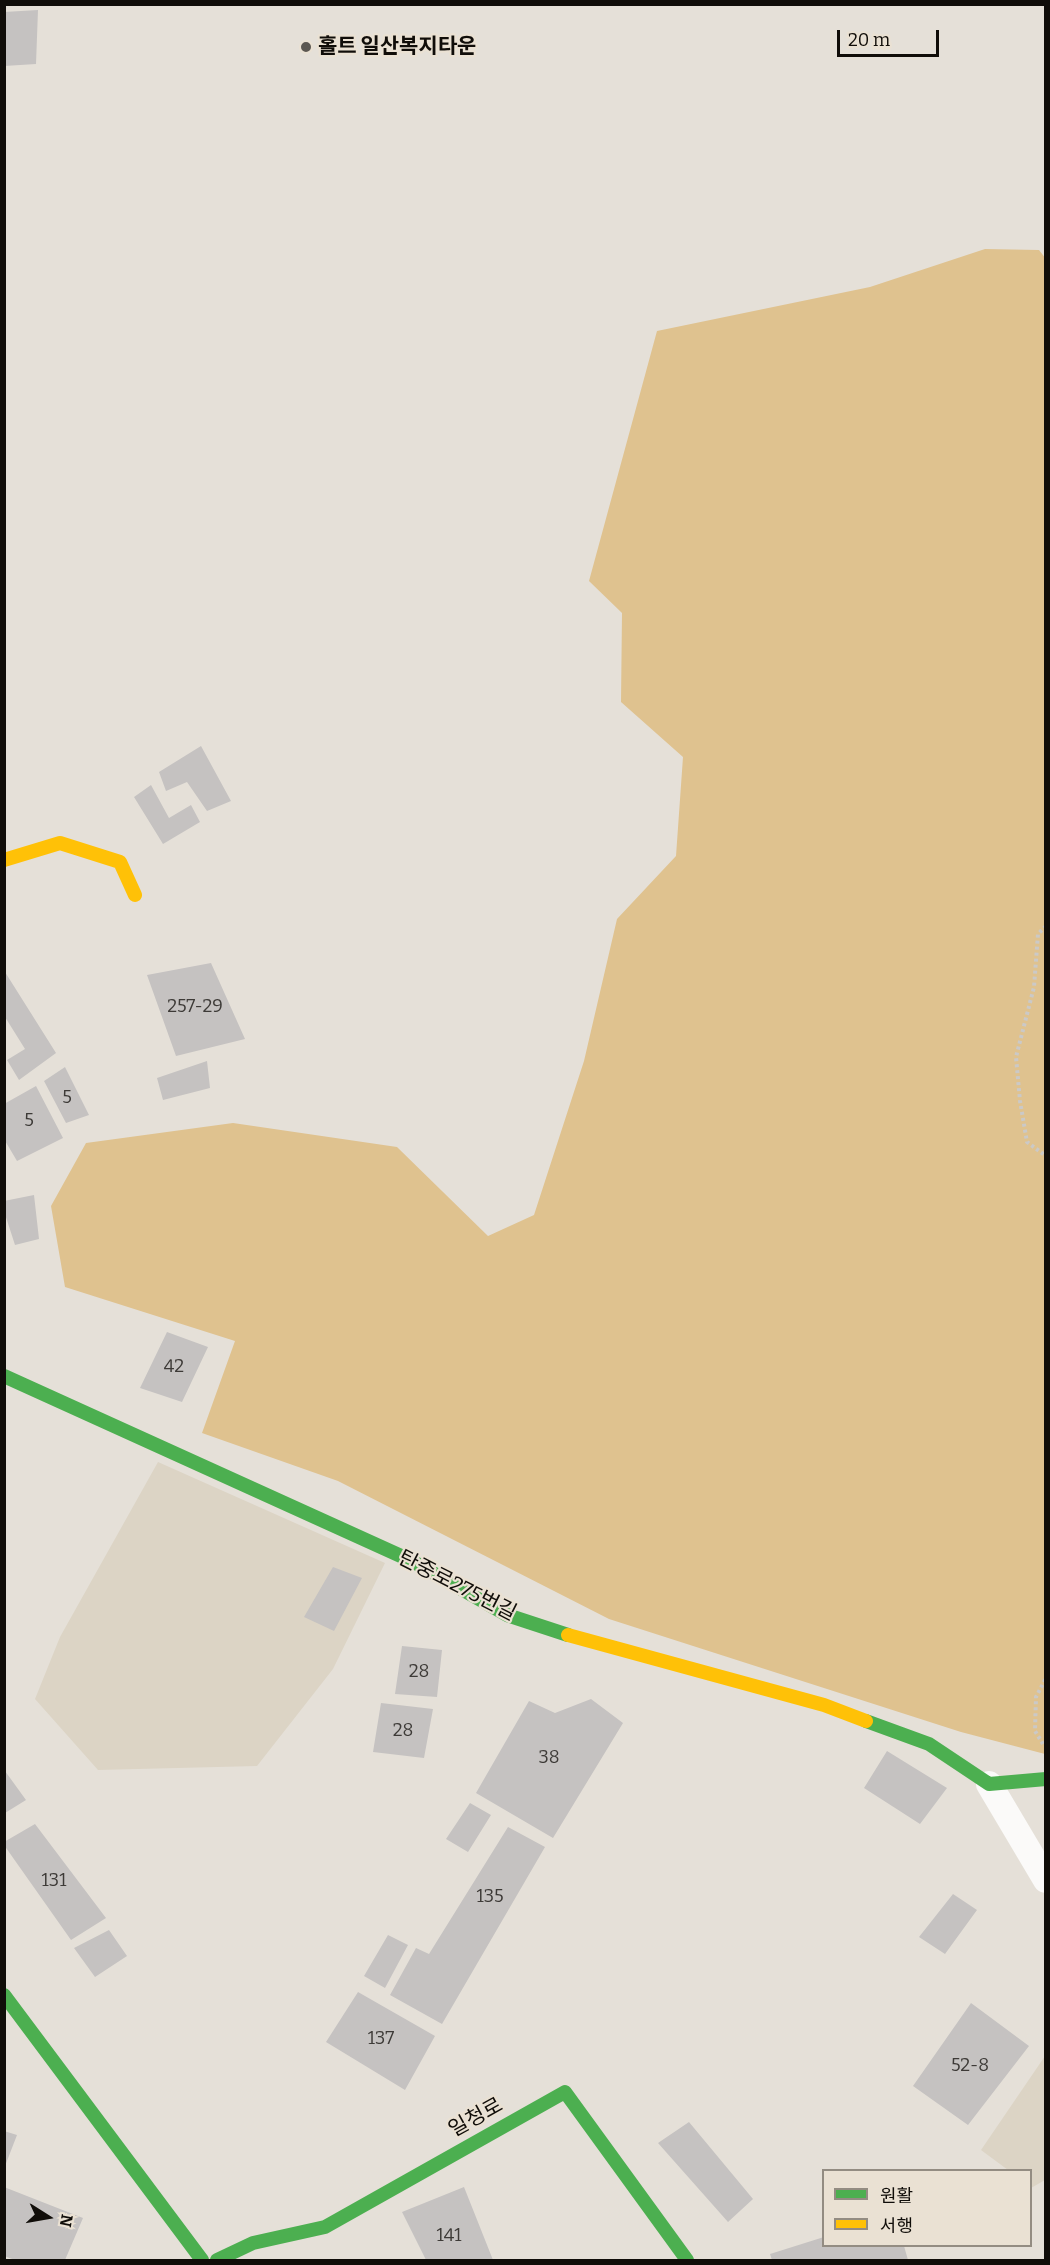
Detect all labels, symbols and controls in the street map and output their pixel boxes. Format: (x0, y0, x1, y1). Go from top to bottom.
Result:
scale bar (840, 18, 942, 56)
text: 20 m (848, 29, 890, 51)
place label: 홀트 일산복지타운 (318, 34, 476, 60)
marker: 홀트 일산복지타운 (299, 40, 313, 54)
house number: 257-29 (167, 996, 223, 1018)
house number: 5 (62, 1087, 72, 1109)
house number: 5 (24, 1110, 34, 1132)
house number: 42 (164, 1356, 184, 1378)
street label: 탄중로275번길 (394, 1545, 520, 1627)
house number: 28 (409, 1661, 429, 1683)
house number: 28 (393, 1720, 413, 1742)
house number: 38 (538, 1747, 560, 1769)
house number: 131 (42, 1870, 66, 1892)
house number: 135 (476, 1886, 504, 1908)
house number: 137 (368, 2028, 394, 2050)
house number: 52-8 (951, 2055, 989, 2077)
street label: 일청로 (445, 2093, 507, 2143)
legend (822, 2169, 1032, 2247)
text: 원활 (880, 2185, 913, 2207)
north arrow (18, 2187, 78, 2247)
text: N (56, 2213, 77, 2228)
text: 서행 (880, 2215, 913, 2237)
house number: 141 (436, 2225, 462, 2247)

